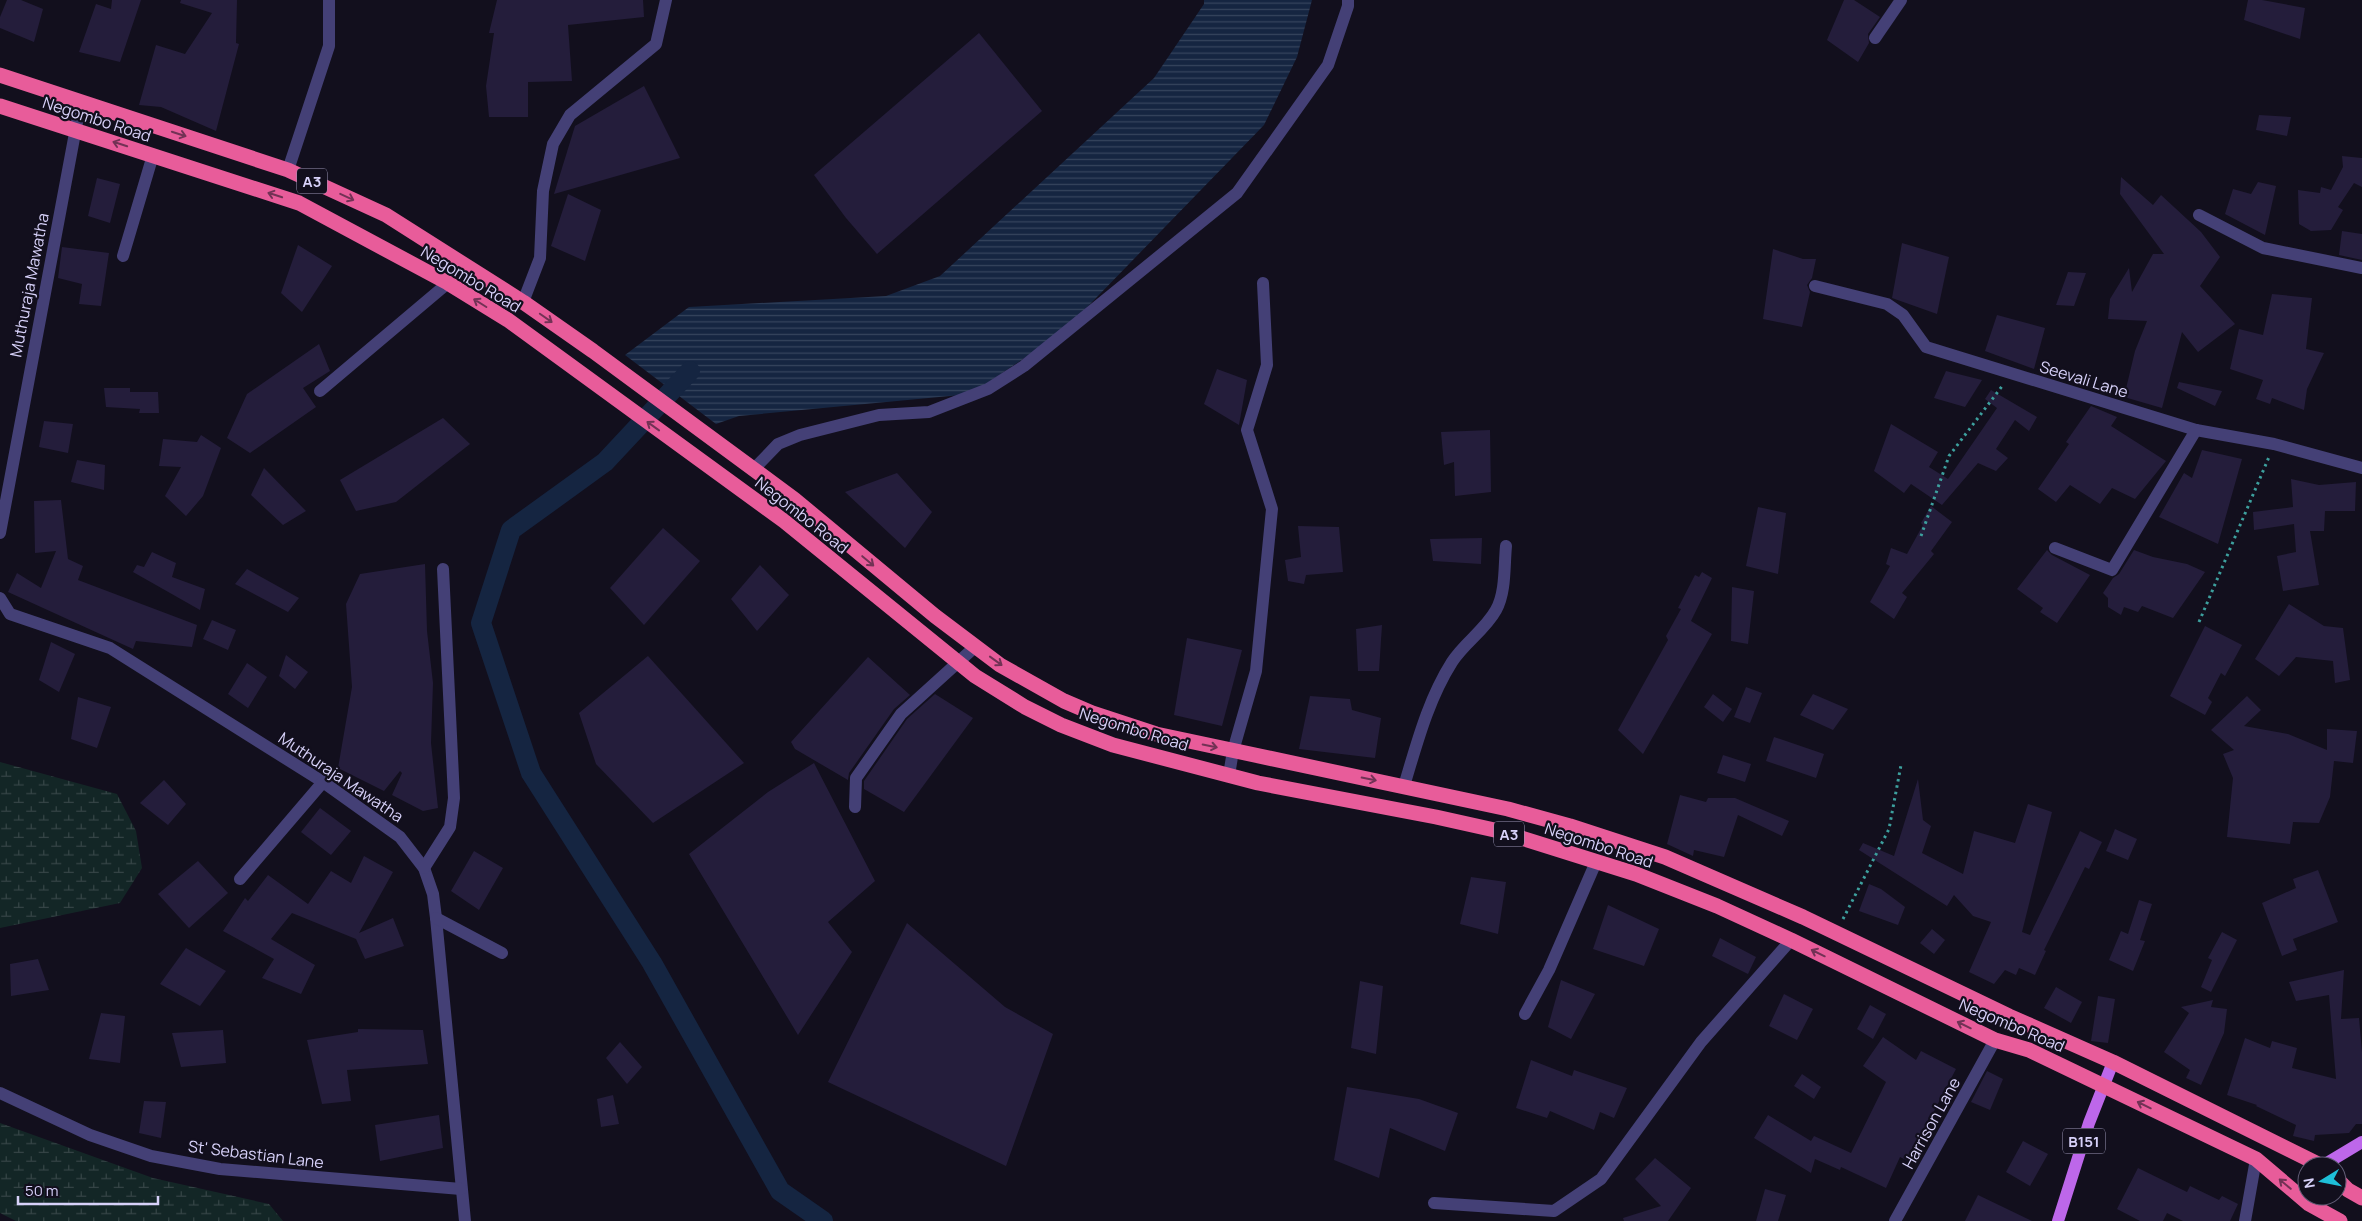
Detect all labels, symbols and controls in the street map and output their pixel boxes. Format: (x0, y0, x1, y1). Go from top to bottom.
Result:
street label: Negombo Road (40, 91, 154, 147)
one-way arrow (171, 130, 187, 139)
one-way arrow (113, 139, 129, 148)
road number: A3 (297, 168, 327, 194)
one-way arrow (267, 190, 283, 199)
one-way arrow (340, 193, 355, 203)
street label: Muthuraja Mawatha (4, 211, 54, 359)
street label: Negombo Road (417, 241, 525, 317)
one-way arrow (473, 298, 487, 308)
one-way arrow (539, 313, 553, 323)
street label: Seevali Lane (2037, 355, 2131, 403)
one-way arrow (646, 421, 660, 431)
street label: Negombo Road (751, 472, 853, 558)
one-way arrow (861, 555, 874, 566)
one-way arrow (989, 656, 1003, 666)
street label: Negombo Road (1077, 702, 1191, 756)
street label: Muthuraja Mawatha (274, 727, 408, 827)
one-way arrow (1202, 742, 1218, 751)
one-way arrow (1361, 775, 1377, 784)
street label: Negombo Road (1542, 817, 1656, 873)
road number: A3 (1494, 822, 1524, 846)
one-way arrow (1811, 948, 1826, 957)
street label: Negombo Road (1956, 993, 2068, 1057)
one-way arrow (1957, 1020, 1972, 1029)
street label: Harrison Lane (1897, 1073, 1965, 1173)
one-way arrow (2137, 1100, 2152, 1109)
road number: B151 (2063, 1128, 2105, 1154)
street label: St' Sebastian Lane (187, 1135, 325, 1173)
north arrow (2297, 1156, 2347, 1206)
scale bar (18, 1174, 158, 1206)
text: N (2298, 1177, 2319, 1190)
one-way arrow (2279, 1179, 2292, 1190)
text: 50 m (25, 1180, 59, 1201)

